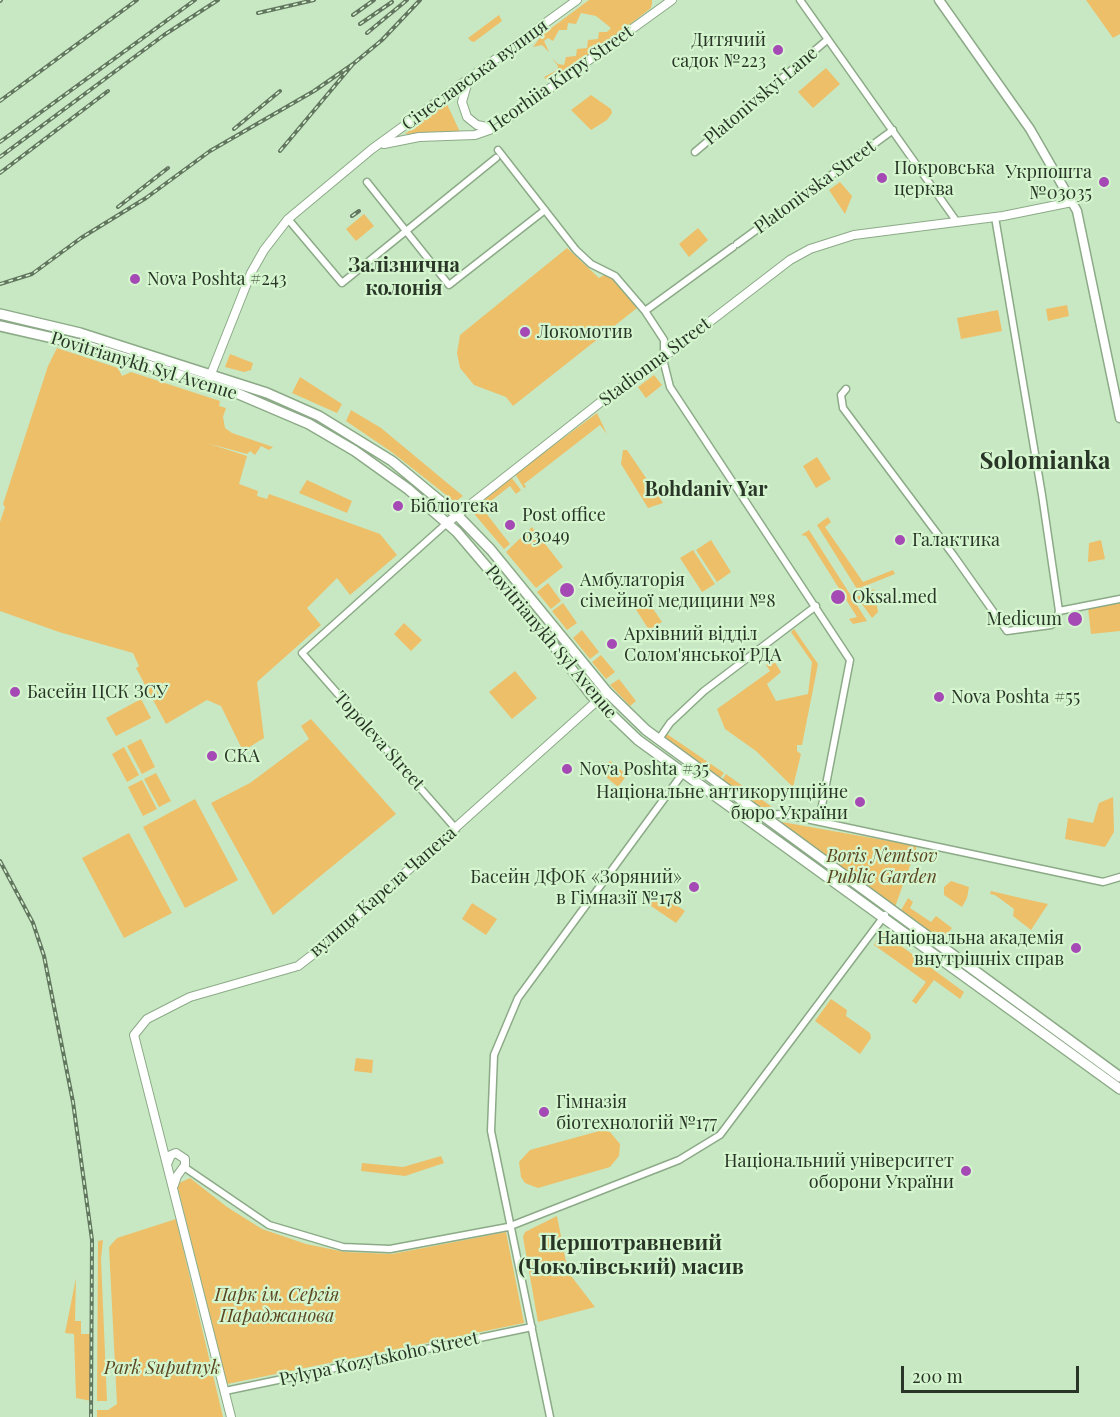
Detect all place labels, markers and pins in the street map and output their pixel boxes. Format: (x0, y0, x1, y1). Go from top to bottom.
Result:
place label: Дитячий садок №223 (671, 29, 766, 72)
marker: Дитячий садок №223 (771, 43, 785, 57)
place label: Покровська церква (894, 157, 995, 200)
place label: Укрпошта №03035 (1005, 161, 1092, 204)
marker: Покровська церква (875, 171, 889, 185)
marker: Укрпошта №03035 (1097, 175, 1111, 189)
place label: Nova Poshta #243 (147, 268, 287, 290)
marker: Nova Poshta #243 (128, 272, 142, 286)
place label: Локомотив (537, 321, 633, 343)
marker: Локомотив (518, 325, 532, 339)
place label: Бібліотека (410, 495, 498, 517)
marker: Бібліотека (391, 499, 405, 513)
place label: Post office 03049 (522, 504, 606, 546)
marker: Post office 03049 (503, 518, 517, 532)
place label: Галактика (912, 529, 1000, 551)
marker: Галактика (893, 533, 907, 547)
place label: Амбулаторія сімейної медицини №8 (580, 569, 776, 612)
marker: Амбулаторія сімейної медицини №8 (558, 581, 576, 599)
place label: Oksal.med (852, 586, 937, 608)
marker: Oksal.med (829, 588, 847, 606)
place label: Medicum (987, 608, 1062, 630)
marker: Medicum (1066, 610, 1084, 628)
place label: Архівний відділ Солом'янської РДА (624, 623, 782, 666)
marker: Архівний відділ Солом'янської РДА (605, 637, 619, 651)
place label: Басейн ЦСК ЗСУ (27, 681, 168, 703)
marker: Басейн ЦСК ЗСУ (8, 685, 22, 699)
place label: Nova Poshta #55 (951, 686, 1080, 708)
marker: Nova Poshta #55 (932, 690, 946, 704)
place label: СКА (224, 745, 260, 767)
marker: СКА (205, 749, 219, 763)
place label: Nova Poshta #35 (579, 758, 709, 780)
marker: Nova Poshta #35 (560, 762, 574, 776)
place label: Національне антикорупційне бюро України (596, 781, 848, 824)
marker: Національне антикорупційне бюро України (853, 795, 867, 809)
place label: Басейн ДФОК «Зоряний» в Гімназії №178 (470, 866, 682, 908)
marker: Басейн ДФОК «Зоряний» в Гімназії №178 (687, 880, 701, 894)
place label: Національна академія внутрішніх справ (877, 927, 1064, 970)
marker: Національна академія внутрішніх справ (1069, 941, 1083, 955)
place label: Гімназія біотехнологій №177 (556, 1091, 717, 1134)
marker: Гімназія біотехнологій №177 (537, 1105, 551, 1119)
place label: Національний університет оборони України (724, 1150, 954, 1192)
marker: Національний університет оборони України (959, 1164, 973, 1178)

